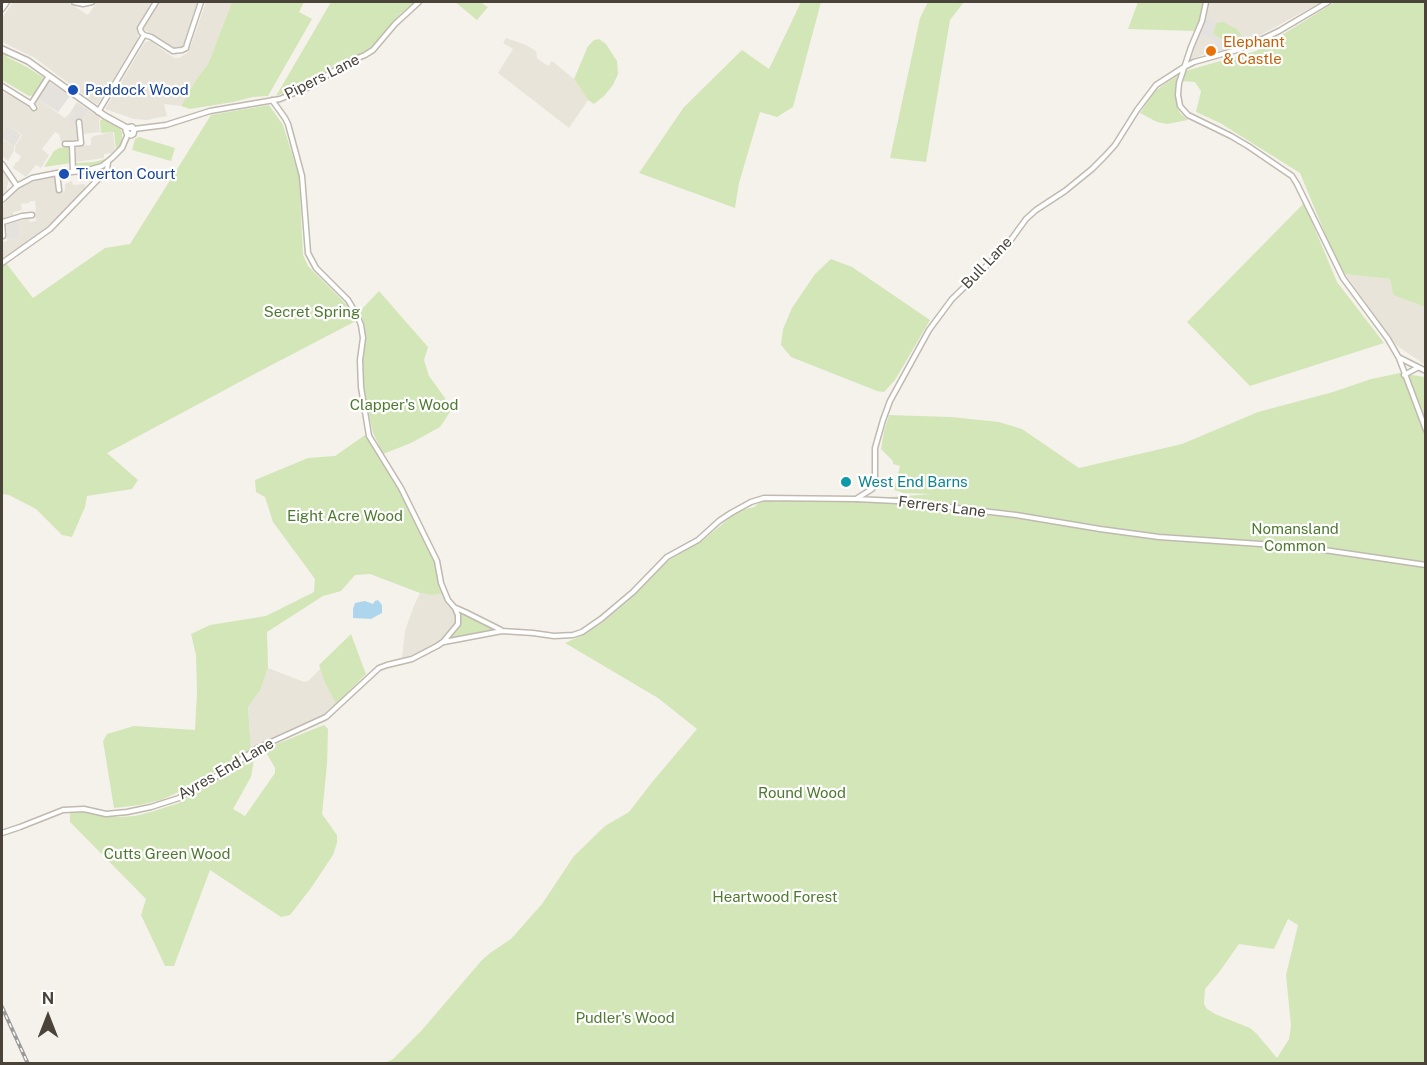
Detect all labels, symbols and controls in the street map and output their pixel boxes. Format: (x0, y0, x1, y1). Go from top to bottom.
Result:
place label: Elephant & Castle (1223, 33, 1285, 68)
marker: Elephant & Castle (1204, 44, 1218, 58)
street label: Pipers Lane (282, 50, 362, 104)
place label: Paddock Wood (85, 81, 189, 99)
marker: Paddock Wood (66, 83, 80, 97)
place label: Tiverton Court (76, 165, 176, 183)
marker: Tiverton Court (57, 167, 71, 181)
street label: Bull Lane (958, 233, 1016, 293)
park label: Secret Spring (264, 303, 360, 321)
park label: Clapper's Wood (350, 396, 458, 414)
place label: West End Barns (858, 473, 968, 491)
marker: West End Barns (839, 475, 853, 489)
street label: Ferrers Lane (897, 493, 987, 521)
park label: Eight Acre Wood (287, 507, 403, 525)
park label: Nomansland Common (1251, 520, 1339, 555)
street label: Ayres End Lane (175, 734, 277, 804)
park label: Round Wood (758, 784, 846, 802)
park label: Cutts Green Wood (104, 845, 230, 863)
park label: Heartwood Forest (712, 888, 838, 906)
north arrow (18, 987, 78, 1047)
text: N (42, 989, 54, 1008)
park label: Pudler's Wood (575, 1009, 675, 1027)

